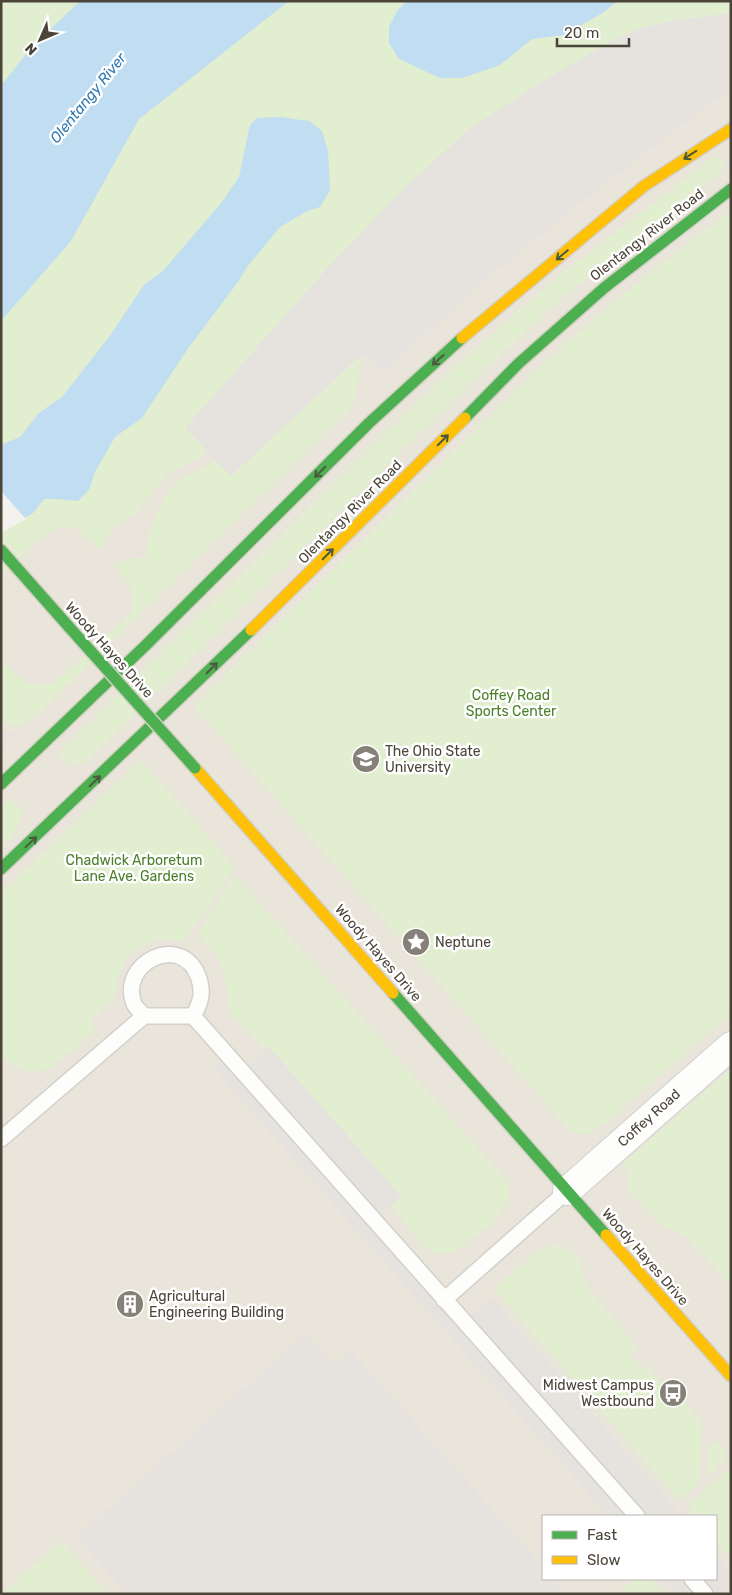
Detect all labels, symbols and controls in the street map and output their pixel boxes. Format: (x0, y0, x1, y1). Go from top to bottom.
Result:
north arrow (15, 15, 65, 65)
scale bar (557, 15, 630, 47)
text: 20 m (564, 24, 599, 42)
text: N (22, 39, 41, 58)
water label: Olentangy River (46, 48, 131, 147)
one-way arrow (683, 150, 697, 161)
street label: Olentangy River Road (587, 185, 707, 285)
one-way arrow (555, 249, 568, 260)
one-way arrow (431, 354, 444, 366)
one-way arrow (437, 433, 449, 446)
street label: Olentangy River Road (295, 457, 405, 567)
one-way arrow (314, 465, 326, 478)
one-way arrow (322, 548, 334, 560)
street label: Woody Hayes Drive (61, 599, 157, 702)
one-way arrow (206, 662, 218, 675)
park label: Coffey Road Sports Center (466, 687, 557, 720)
place label: The Ohio State University (385, 743, 481, 776)
school or university icon: The Ohio State University (351, 744, 381, 774)
one-way arrow (88, 775, 101, 787)
one-way arrow (24, 836, 37, 848)
park label: Chadwick Arboretum Lane Ave. Gardens (66, 852, 202, 885)
street label: Woody Hayes Drive (331, 901, 425, 1005)
place icon: Neptune (401, 927, 431, 957)
place label: Neptune (435, 934, 491, 951)
street label: Coffey Road (614, 1085, 684, 1151)
street label: Woody Hayes Drive (598, 1205, 692, 1309)
place label: Agricultural Engineering Building (149, 1288, 284, 1321)
building icon: Agricultural Engineering Building (115, 1289, 145, 1319)
place label: Midwest Campus Westbound (543, 1377, 654, 1410)
bus stop icon: Midwest Campus Westbound (658, 1378, 688, 1408)
legend (542, 1515, 717, 1580)
text: Fast (587, 1526, 617, 1544)
text: Slow (587, 1551, 620, 1569)

